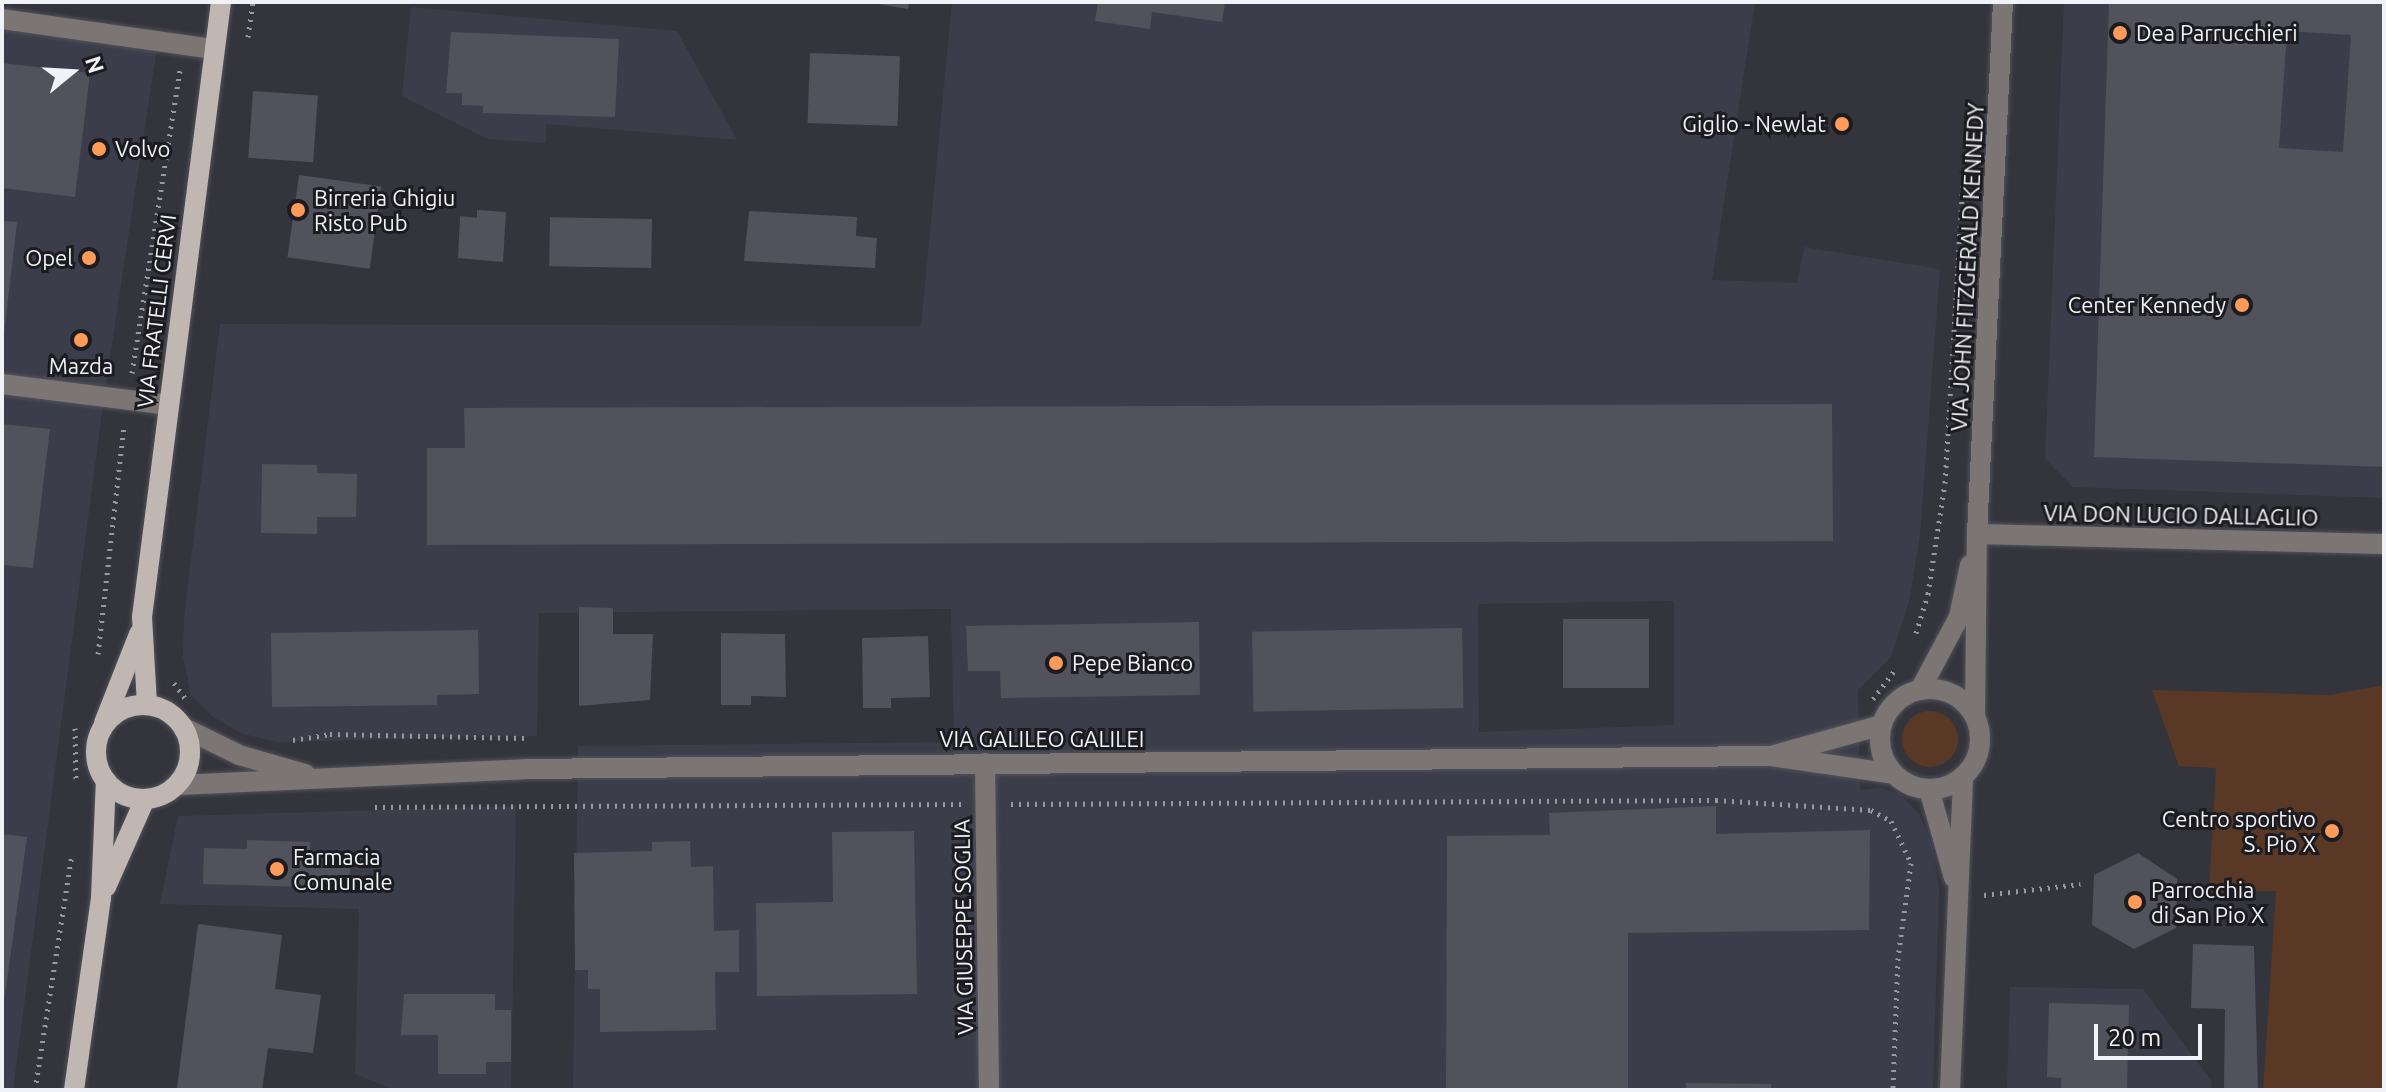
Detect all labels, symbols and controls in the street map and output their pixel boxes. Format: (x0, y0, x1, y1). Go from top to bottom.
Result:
place label: Dea Parrucchieri (2136, 20, 2298, 46)
marker: Dea Parrucchieri (2111, 24, 2129, 42)
north arrow (32, 32, 112, 112)
text: N (81, 53, 110, 76)
street label: VIA JOHN FITZGERALD KENNEDY (1945, 102, 1989, 432)
place label: Giglio - Newlat (1682, 111, 1826, 137)
marker: Giglio - Newlat (1833, 115, 1851, 133)
place label: Volvo (115, 136, 170, 162)
marker: Volvo (90, 140, 108, 158)
place label: Birreria Ghigiu Risto Pub (314, 184, 455, 236)
marker: Birreria Ghigiu Risto Pub (289, 201, 307, 219)
street label: VIA FRATELLI CERVI (131, 213, 181, 409)
place label: Opel (25, 245, 73, 271)
marker: Opel (80, 249, 98, 267)
place label: Center Kennedy (2068, 292, 2226, 318)
marker: Center Kennedy (2233, 296, 2251, 314)
marker: Mazda (72, 331, 90, 349)
place label: Mazda (49, 353, 113, 379)
street label: VIA DON LUCIO DALLAGLIO (2043, 499, 2319, 531)
place label: Pepe Bianco (1072, 650, 1193, 676)
marker: Pepe Bianco (1047, 654, 1065, 672)
street label: VIA GALILEO GALILEI (940, 726, 1144, 752)
place label: Centro sportivo S. Pio X (2162, 805, 2316, 856)
street label: VIA GIUSEPPE SOGLIA (948, 819, 978, 1035)
marker: Centro sportivo S. Pio X (2323, 822, 2341, 840)
place label: Farmacia Comunale (293, 843, 393, 894)
marker: Farmacia Comunale (268, 860, 286, 878)
place label: Parrocchia di San Pio X (2151, 876, 2265, 928)
marker: Parrocchia di San Pio X (2126, 893, 2144, 911)
scale bar (2098, 1008, 2206, 1058)
text: 20 m (2108, 1024, 2161, 1051)

